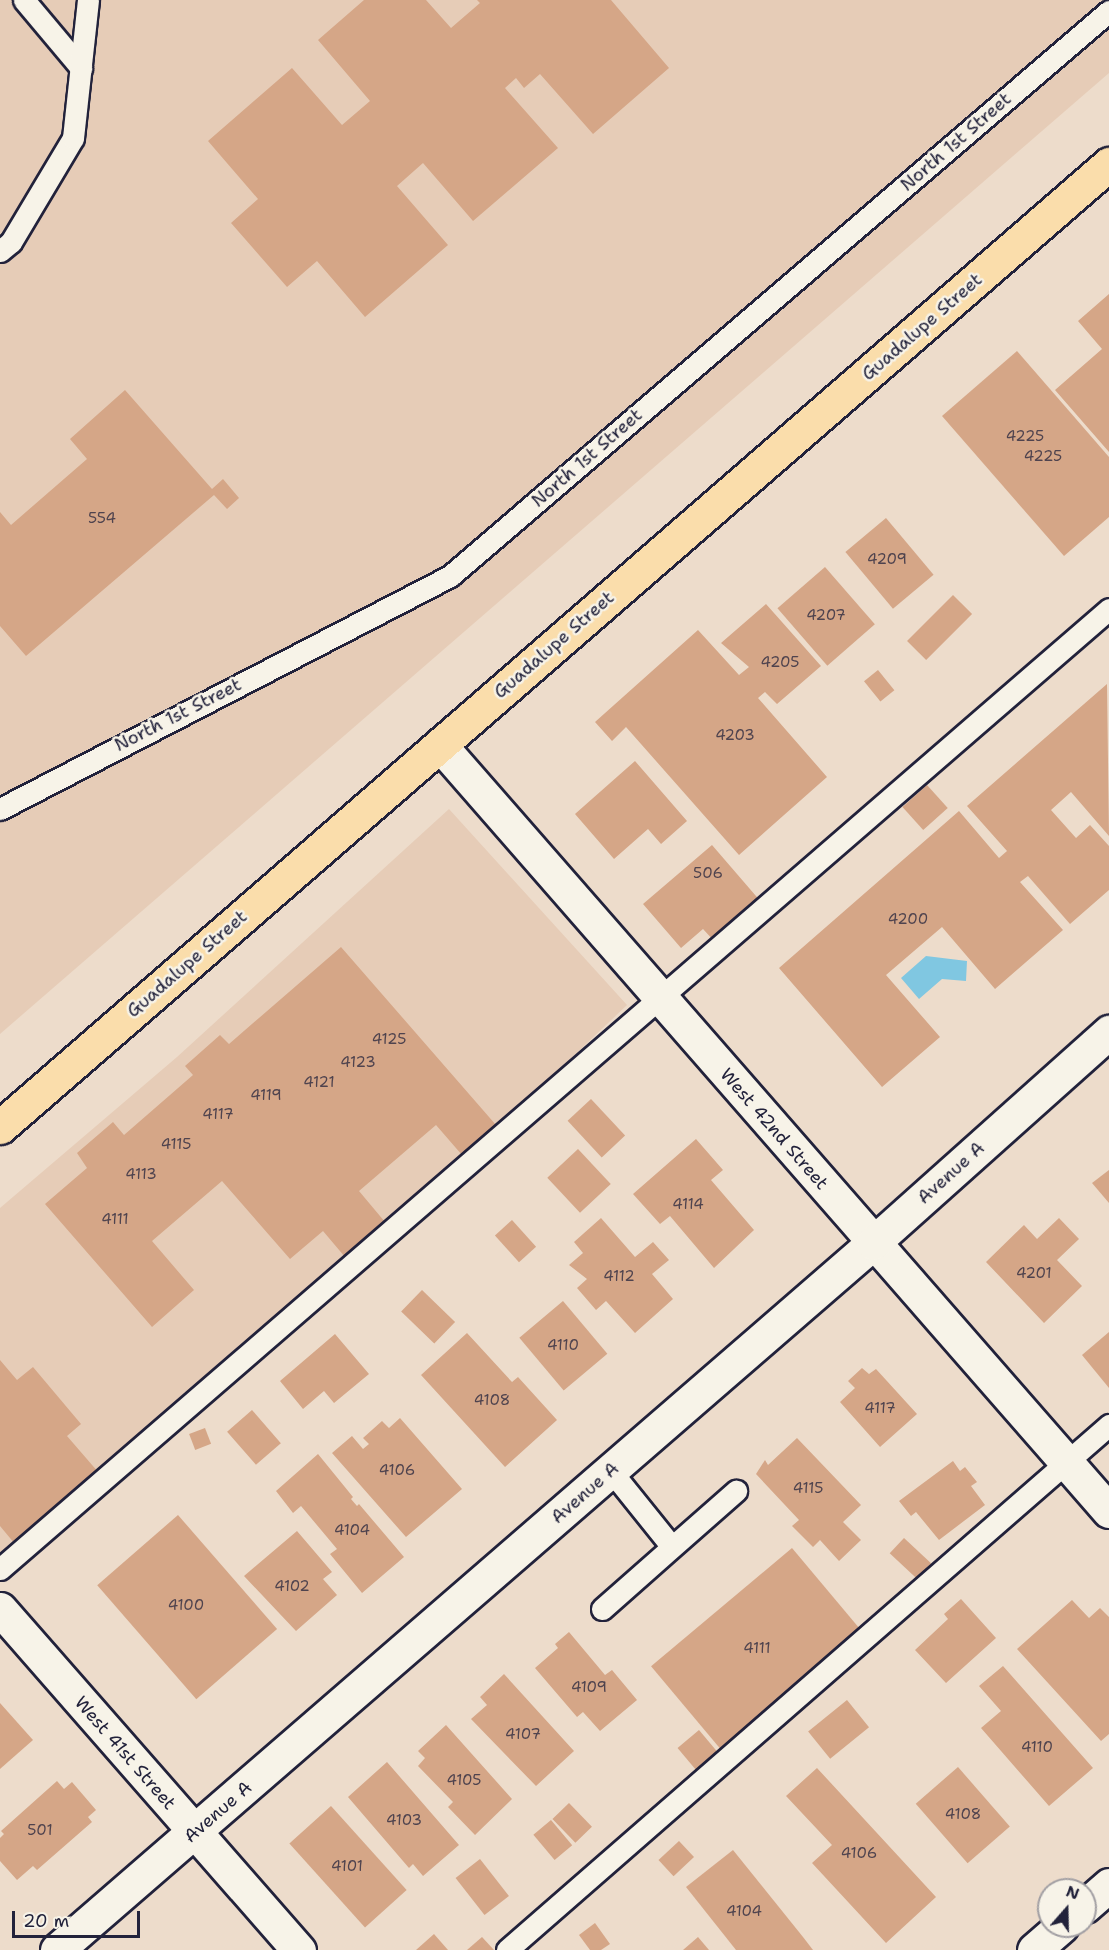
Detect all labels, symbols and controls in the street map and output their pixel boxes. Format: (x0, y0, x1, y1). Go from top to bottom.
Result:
street label: North 1st Street (896, 88, 1016, 196)
street label: Guadalupe Street (857, 269, 987, 385)
street label: North 1st Street (527, 404, 647, 512)
house number: 4225 (1006, 428, 1044, 446)
house number: 4225 (1024, 448, 1062, 466)
house number: 554 (88, 510, 116, 528)
house number: 4209 (867, 551, 907, 569)
street label: Guadalupe Street (489, 587, 619, 703)
house number: 4207 (806, 607, 846, 625)
house number: 4205 (761, 654, 799, 672)
street label: North 1st Street (111, 674, 245, 756)
house number: 4203 (715, 727, 755, 745)
house number: 506 (693, 865, 723, 883)
street label: Guadalupe Street (122, 906, 252, 1022)
house number: 4200 (888, 911, 928, 929)
house number: 4125 (372, 1031, 406, 1049)
house number: 4123 (340, 1054, 376, 1072)
street label: West 42nd Street (715, 1064, 833, 1194)
house number: 4121 (303, 1074, 335, 1092)
house number: 4119 (250, 1087, 282, 1105)
house number: 4117 (202, 1106, 234, 1124)
house number: 4115 (161, 1136, 191, 1154)
street label: Avenue A (913, 1137, 989, 1209)
house number: 4113 (125, 1166, 157, 1184)
house number: 4114 (672, 1196, 704, 1214)
house number: 4111 (101, 1211, 129, 1229)
house number: 4201 (1016, 1265, 1052, 1283)
house number: 4112 (603, 1268, 635, 1286)
house number: 4110 (547, 1337, 579, 1355)
house number: 4108 (474, 1392, 510, 1410)
house number: 4117 (864, 1400, 896, 1418)
street label: Avenue A (547, 1458, 623, 1528)
house number: 4106 (379, 1462, 415, 1480)
house number: 4115 (793, 1480, 823, 1498)
house number: 4104 (334, 1522, 370, 1540)
house number: 4102 (274, 1578, 310, 1596)
house number: 4100 (168, 1597, 204, 1615)
house number: 4111 (743, 1640, 771, 1658)
house number: 4109 (571, 1679, 607, 1697)
street label: West 41st Street (70, 1692, 180, 1814)
house number: 4107 (505, 1726, 541, 1744)
house number: 4110 (1021, 1739, 1053, 1757)
house number: 4105 (446, 1772, 482, 1790)
street label: Avenue A (180, 1777, 256, 1847)
house number: 4108 (945, 1806, 981, 1824)
house number: 4103 (386, 1812, 422, 1830)
house number: 501 (27, 1822, 53, 1840)
house number: 4106 (841, 1845, 877, 1863)
house number: 4101 (331, 1858, 363, 1876)
north arrow (1037, 1878, 1097, 1938)
text: N (1063, 1880, 1082, 1905)
scale bar (15, 1899, 142, 1937)
house number: 4104 (726, 1903, 762, 1921)
text: 20 m (23, 1909, 69, 1933)

